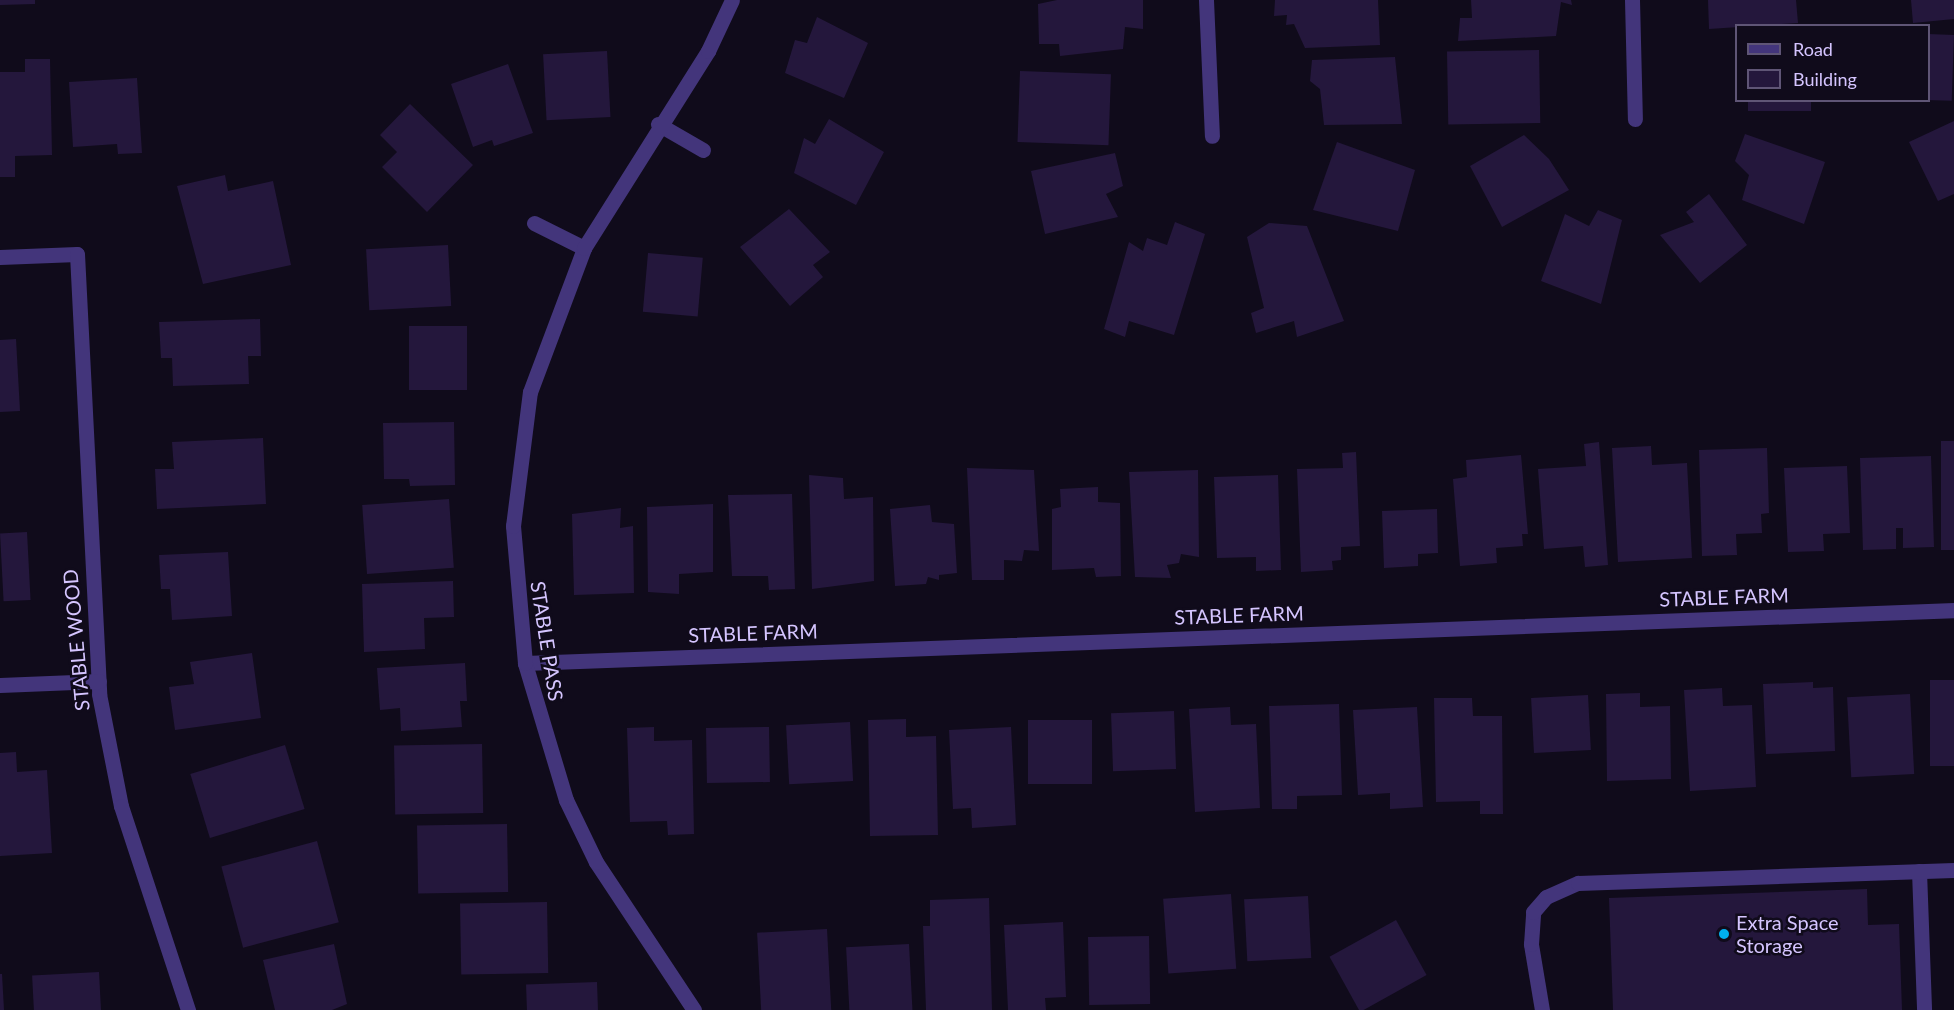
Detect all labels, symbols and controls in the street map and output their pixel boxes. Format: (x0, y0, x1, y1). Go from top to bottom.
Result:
legend (1735, 24, 1930, 102)
text: Road (1793, 38, 1833, 60)
text: Building (1793, 68, 1857, 90)
street label: STABLE WOOD (58, 568, 94, 712)
street label: STABLE PASS (526, 579, 568, 703)
street label: STABLE FARM (1659, 583, 1789, 611)
street label: STABLE FARM (1174, 601, 1304, 629)
street label: STABLE FARM (688, 619, 818, 647)
place label: Extra Space Storage (1736, 910, 1839, 957)
marker: Extra Space Storage (1717, 927, 1731, 941)

